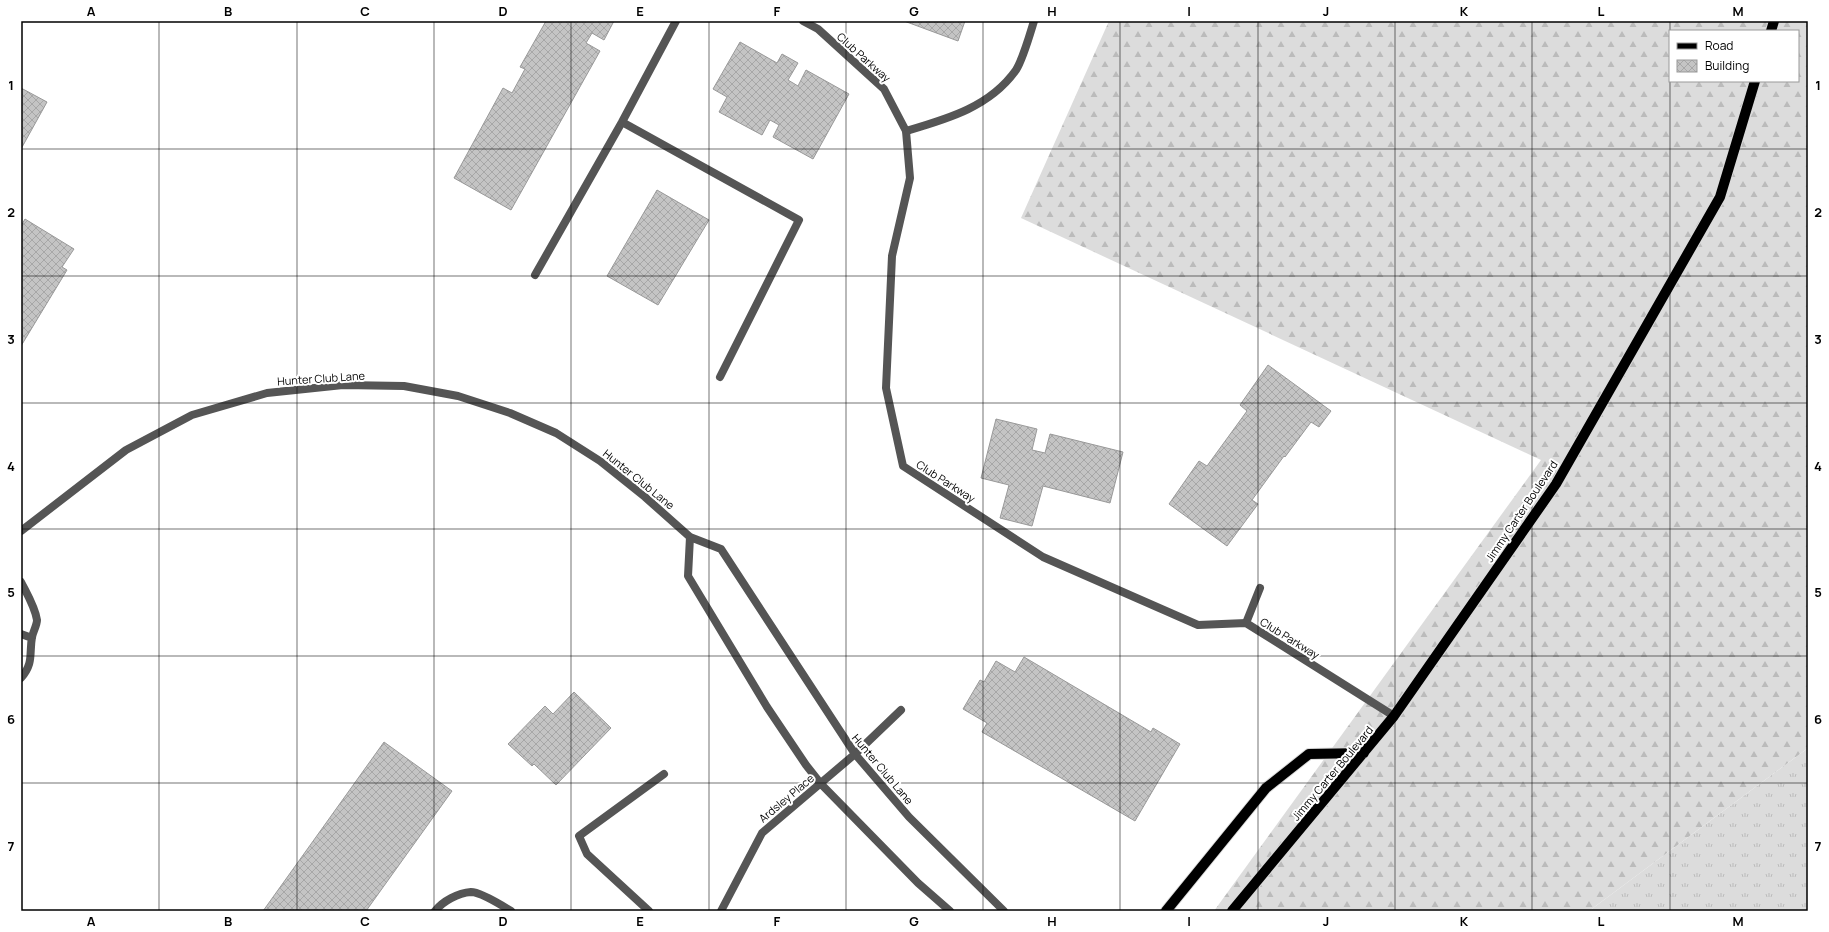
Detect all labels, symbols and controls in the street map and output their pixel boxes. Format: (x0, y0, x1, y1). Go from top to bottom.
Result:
text: A (87, 2, 96, 20)
text: B (224, 2, 232, 20)
text: C (360, 2, 370, 20)
text: D (498, 2, 508, 20)
text: E (636, 2, 644, 20)
text: F (774, 2, 781, 20)
text: G (909, 2, 919, 20)
text: H (1047, 2, 1057, 20)
text: I (1187, 2, 1191, 20)
text: J (1323, 2, 1329, 20)
text: K (1460, 2, 1469, 20)
text: L (1598, 2, 1605, 20)
text: M (1732, 2, 1744, 20)
street label: Club Parkway (834, 29, 894, 85)
legend (1669, 30, 1799, 82)
text: Road (1705, 37, 1733, 54)
text: Building (1705, 57, 1749, 74)
text: 1 (8, 76, 14, 94)
text: 1 (1815, 76, 1821, 94)
text: 2 (7, 203, 15, 221)
text: 2 (1814, 203, 1822, 221)
text: 3 (7, 330, 15, 348)
text: 3 (1814, 330, 1822, 348)
street label: Hunter Club Lane (277, 367, 366, 389)
street label: Hunter Club Lane (600, 446, 678, 513)
street label: Club Parkway (914, 456, 978, 506)
text: 4 (7, 457, 15, 475)
street label: Jimmy Carter Boulevard (1481, 457, 1561, 565)
text: 4 (1814, 457, 1822, 475)
text: 5 (7, 583, 15, 601)
text: 5 (1814, 583, 1822, 601)
street label: Club Parkway (1257, 614, 1323, 662)
text: 6 (7, 710, 15, 728)
text: 6 (1814, 710, 1822, 728)
street label: Jimmy Carter Boulevard (1288, 723, 1376, 823)
street label: Hunter Club Lane (849, 731, 917, 808)
street label: Ardsley Place (755, 770, 817, 825)
text: 7 (8, 837, 15, 855)
text: 7 (1815, 837, 1822, 855)
text: A (87, 912, 96, 930)
text: B (224, 912, 232, 930)
text: C (360, 912, 370, 930)
text: D (498, 912, 508, 930)
text: E (636, 912, 644, 930)
text: F (774, 912, 781, 930)
text: G (909, 912, 919, 930)
text: H (1047, 912, 1057, 930)
text: I (1187, 912, 1191, 930)
text: J (1323, 912, 1329, 930)
text: K (1460, 912, 1469, 930)
text: L (1598, 912, 1605, 930)
text: M (1732, 912, 1744, 930)

